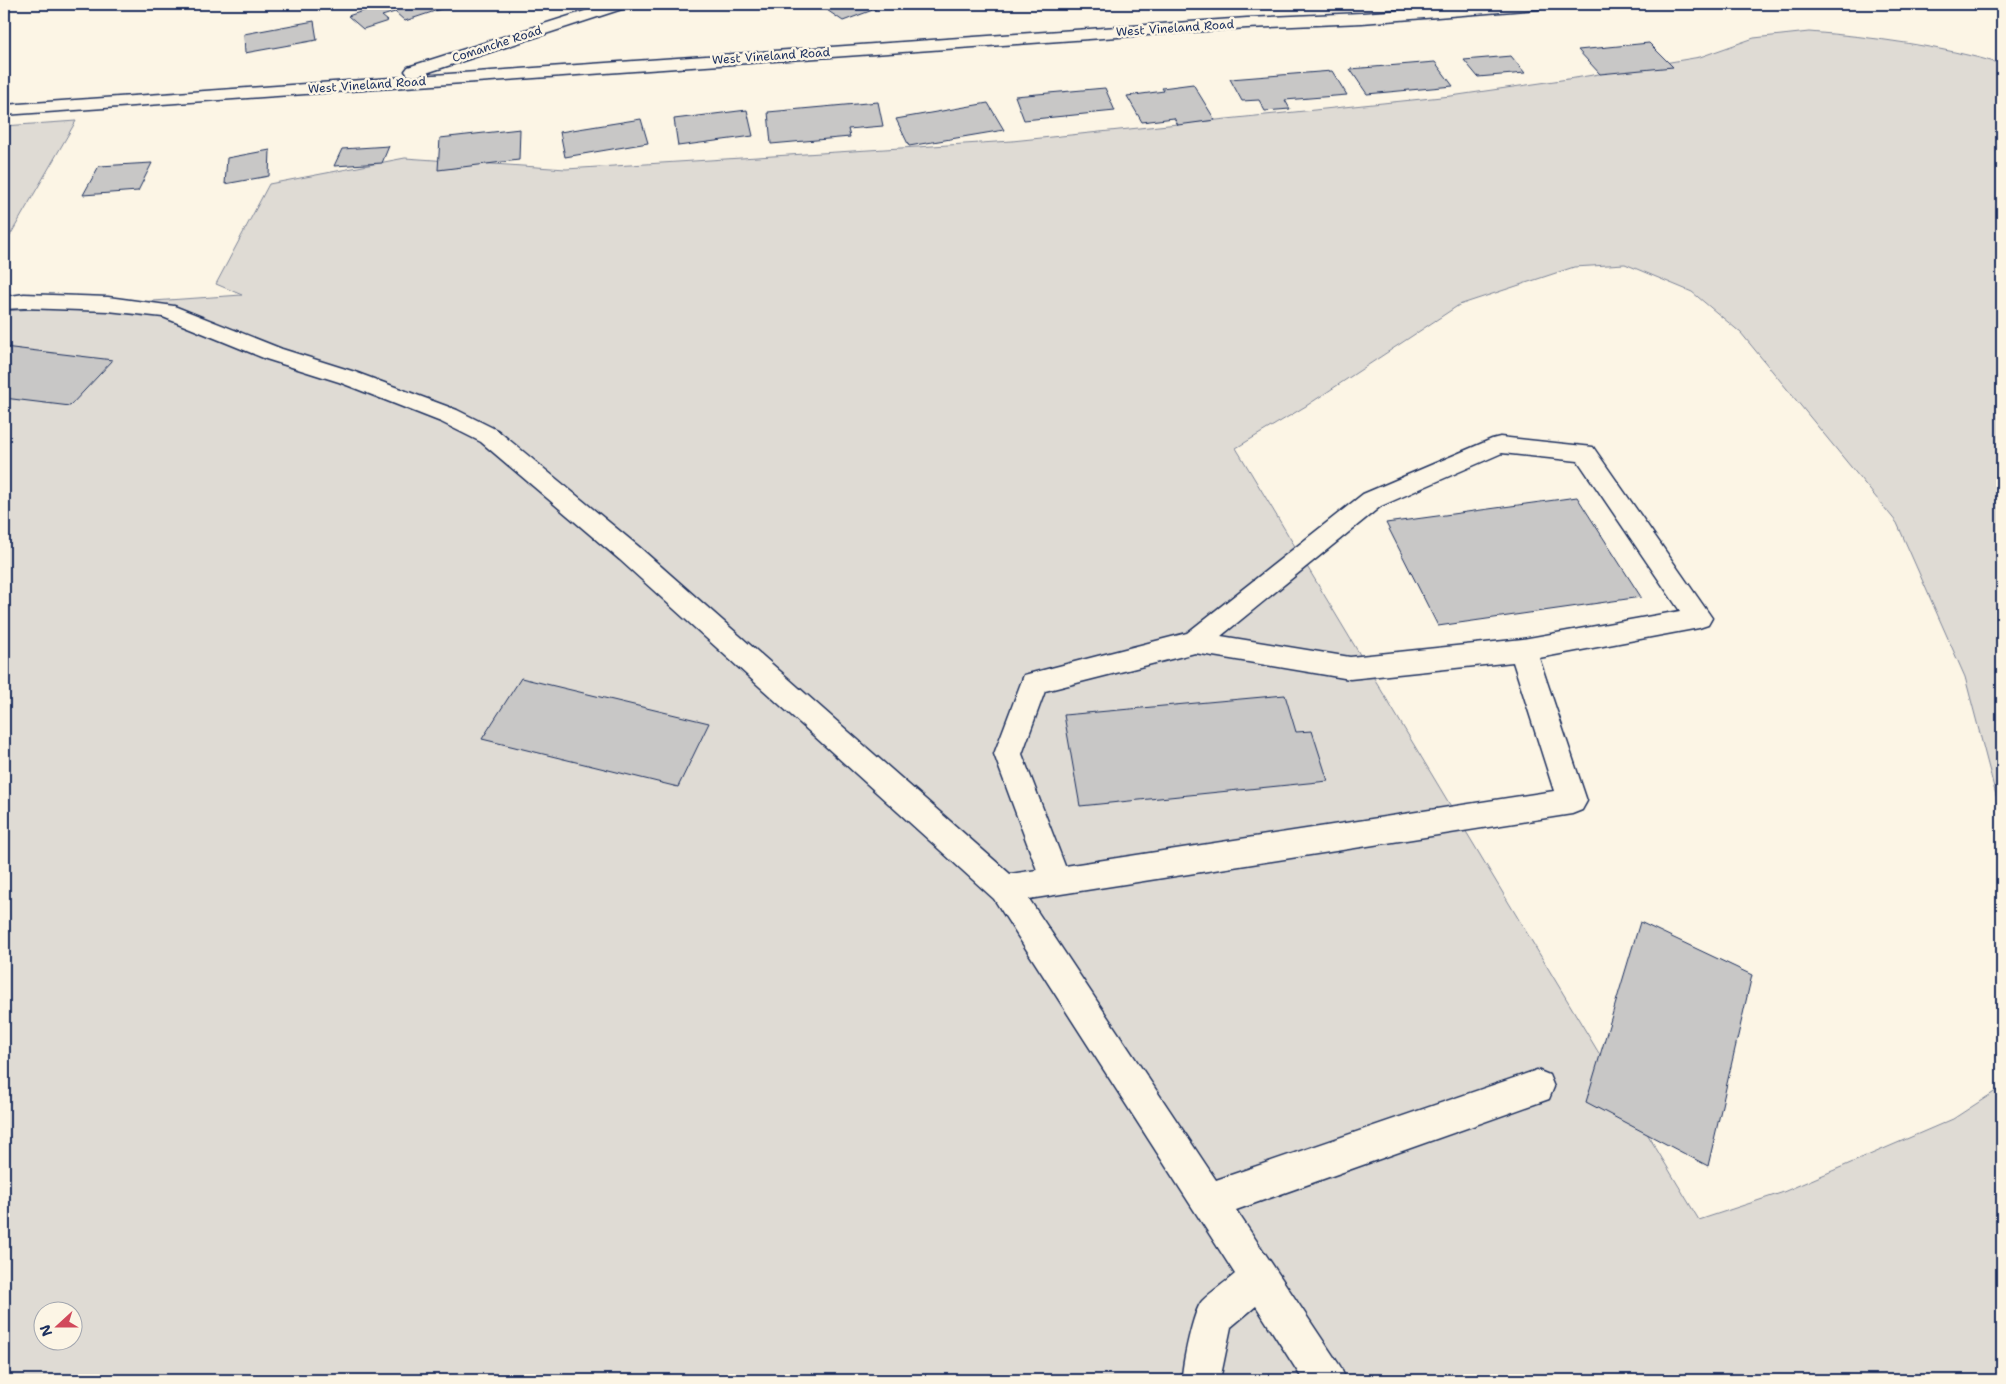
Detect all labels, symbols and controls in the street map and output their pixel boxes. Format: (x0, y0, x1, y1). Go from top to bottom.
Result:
street label: West Vineland Road (1115, 16, 1235, 40)
street label: Comanche Road (450, 22, 544, 66)
street label: West Vineland Road (711, 44, 831, 68)
street label: West Vineland Road (307, 73, 427, 97)
north arrow (32, 1302, 82, 1352)
text: N (35, 1322, 56, 1339)

